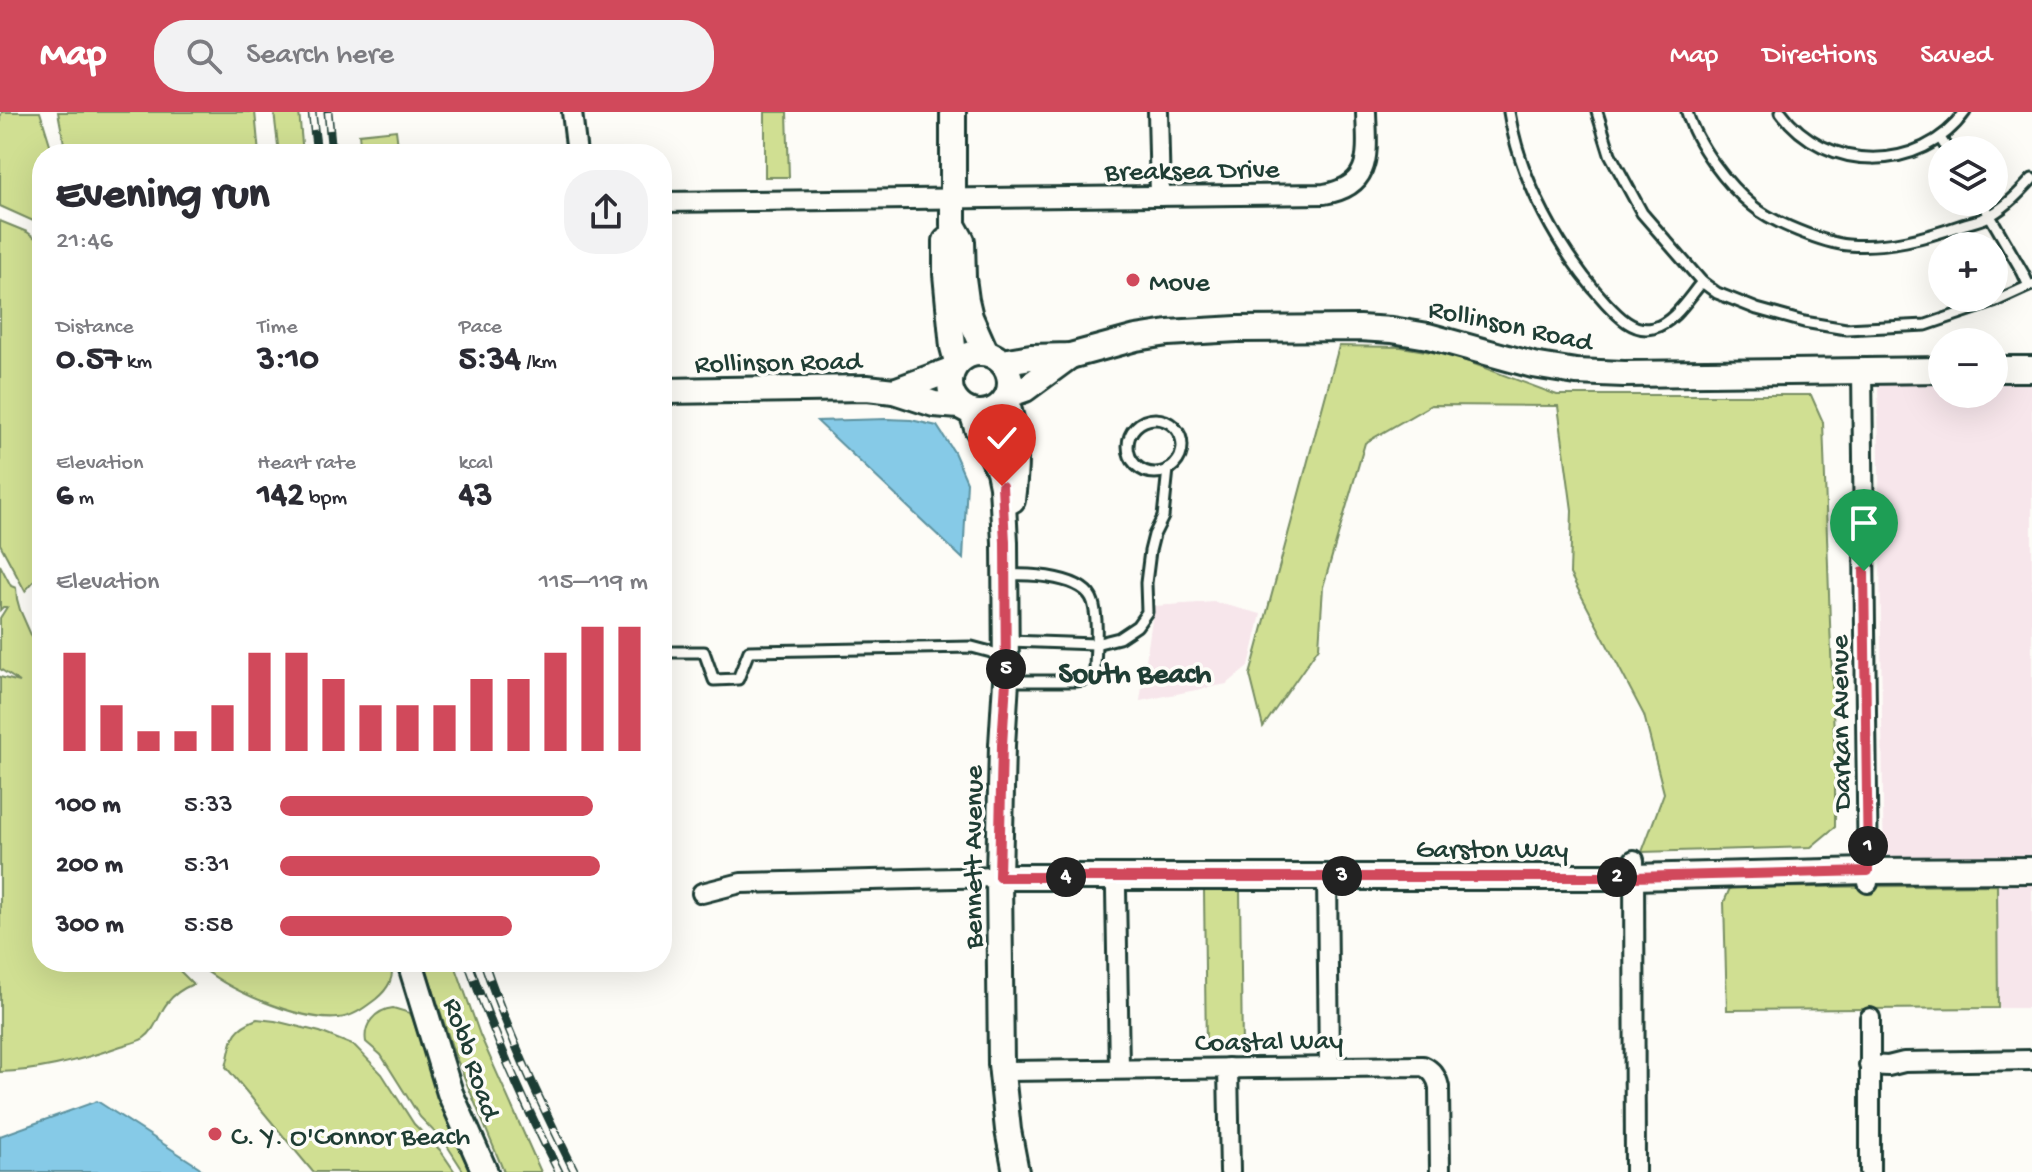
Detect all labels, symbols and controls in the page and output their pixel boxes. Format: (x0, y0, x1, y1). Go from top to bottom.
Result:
search box (154, 20, 714, 92)
text: Map (40, 34, 106, 78)
icon: search (182, 34, 226, 78)
text: Search here (246, 39, 394, 74)
text: Map (1670, 40, 1718, 73)
text: Directions (1762, 40, 1876, 73)
text: Saved (1920, 40, 1992, 73)
map controls (1928, 136, 2008, 408)
button: layers (1928, 136, 2008, 216)
street label: Breaksea Drive (1103, 154, 1280, 191)
button: share (564, 170, 648, 254)
text: Evening run (56, 171, 269, 223)
text: 21:46 (56, 227, 113, 258)
button: + (1928, 232, 2008, 312)
place label: Move (1149, 268, 1210, 301)
marker: Move (1124, 271, 1142, 289)
street label: Rollinson Road (1425, 294, 1598, 361)
text: Distance (56, 315, 134, 341)
text: Time (257, 315, 298, 341)
text: Pace (459, 315, 502, 341)
button: − (1928, 328, 2008, 408)
text: 0.57 (56, 341, 122, 381)
text: 3:10 (257, 341, 319, 381)
text: 5:34 (459, 341, 521, 381)
street label: Rollinson Road (694, 347, 864, 382)
text: km (122, 350, 152, 376)
text: /km (521, 350, 557, 376)
pin (968, 404, 1036, 486)
icon: check (980, 416, 1024, 460)
text: Elevation (56, 451, 143, 477)
text: Heart rate (257, 451, 356, 477)
text: kcal (459, 451, 493, 477)
text: 6 (56, 477, 73, 517)
text: 142 (257, 477, 304, 517)
text: 43 (459, 477, 492, 517)
text: m (73, 486, 94, 512)
text: bpm (304, 486, 347, 512)
pin (1830, 489, 1898, 571)
icon: arrive (1842, 501, 1886, 545)
text: Elevation (56, 568, 159, 599)
text: 115–119 m (539, 568, 648, 599)
street label: Darkan Avenue (1824, 634, 1861, 813)
pin: 5 (986, 649, 1026, 689)
text: 5 (1000, 656, 1012, 682)
district label: South Beach (1059, 659, 1211, 694)
street label: Bennett Avenue (959, 765, 992, 950)
text: 100 m (56, 791, 121, 822)
text: 5:33 (184, 791, 233, 822)
pin: 1 (1848, 826, 1888, 866)
text: 1 (1864, 833, 1872, 859)
street label: Garston Way (1416, 835, 1568, 868)
text: 200 m (56, 851, 123, 882)
text: 5:31 (184, 851, 230, 882)
pin: 3 (1322, 856, 1362, 896)
pin: 4 (1046, 857, 1086, 897)
pin: 2 (1597, 857, 1637, 897)
text: 3 (1336, 863, 1348, 889)
text: 4 (1061, 864, 1071, 890)
text: 2 (1612, 864, 1622, 890)
text: 300 m (56, 911, 124, 942)
text: 5:58 (184, 911, 234, 942)
street label: Robb Road (434, 994, 507, 1127)
street label: Coastal Way (1195, 1026, 1344, 1061)
place label: C. Y. O'Connor Beach (231, 1122, 470, 1155)
marker: C. Y. O'Connor Beach (206, 1125, 224, 1143)

